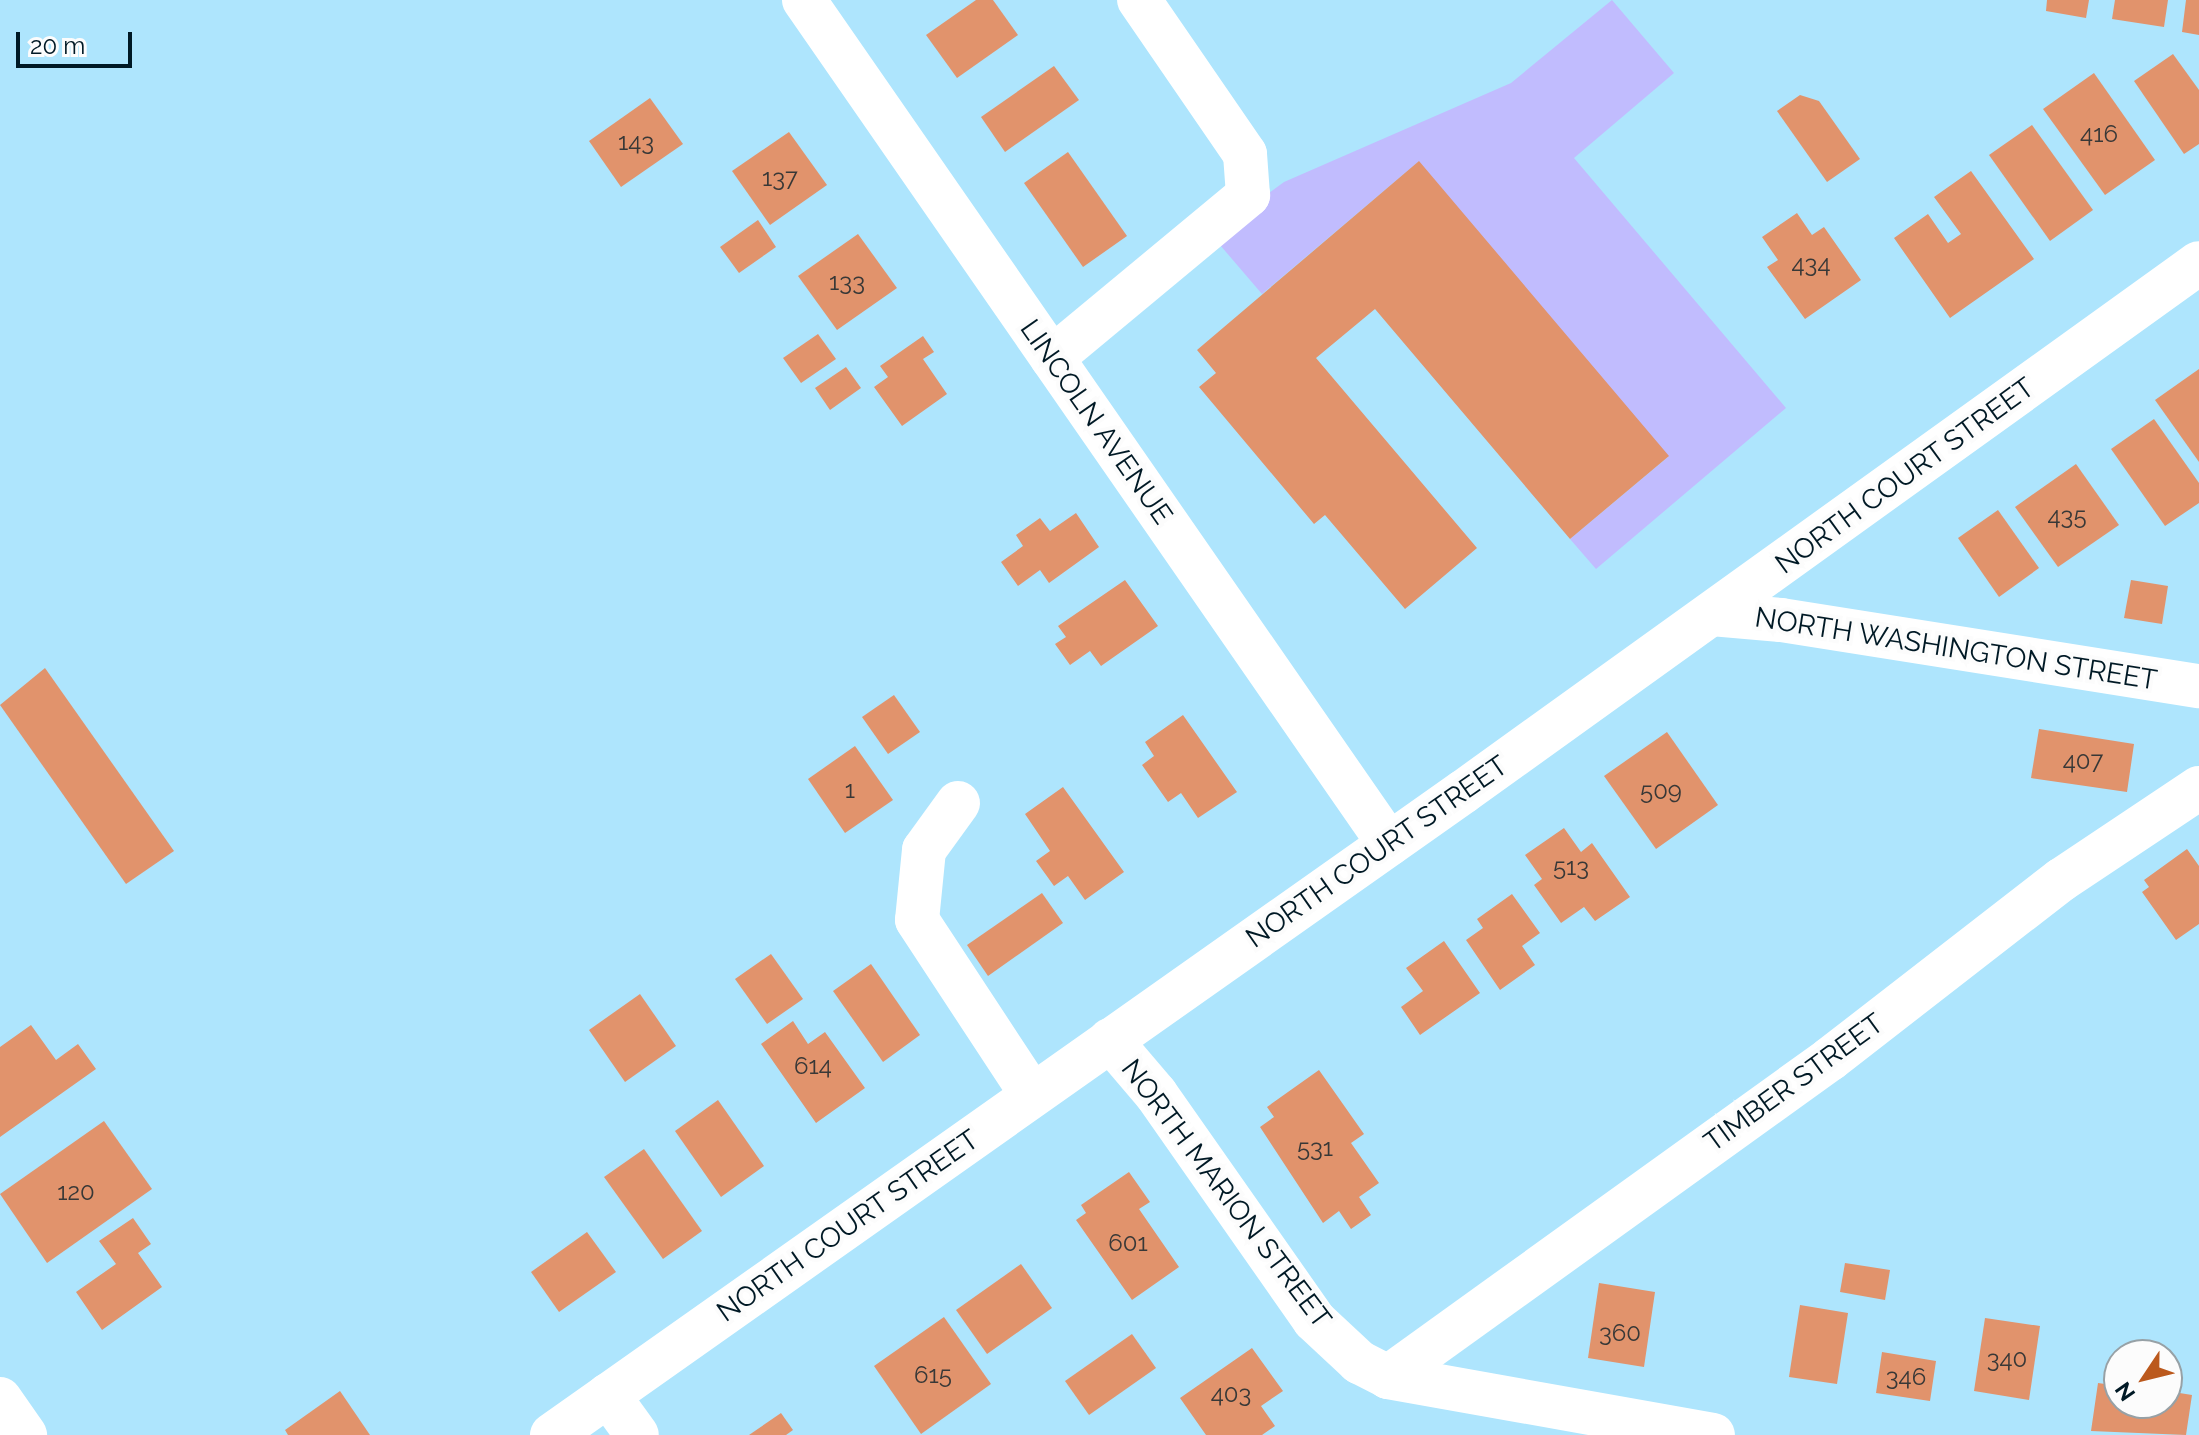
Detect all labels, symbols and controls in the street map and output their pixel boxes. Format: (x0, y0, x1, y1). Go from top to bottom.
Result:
scale bar (20, 16, 136, 66)
text: 20 m (30, 31, 85, 60)
house number: 416 (2080, 120, 2118, 148)
house number: 143 (618, 128, 654, 156)
house number: 137 (762, 164, 798, 192)
house number: 434 (1791, 250, 1831, 278)
house number: 133 (829, 268, 865, 296)
street label: LINCOLN AVENUE (1013, 313, 1179, 531)
street label: NORTH COURT STREET (1769, 371, 2041, 581)
house number: 435 (2048, 502, 2086, 530)
street label: NORTH WASHINGTON STREET (1752, 601, 2160, 697)
house number: 407 (2063, 747, 2103, 775)
street label: NORTH COURT STREET (1239, 749, 1515, 955)
house number: 1 (845, 776, 855, 804)
house number: 509 (1640, 777, 1682, 805)
house number: 513 (1553, 853, 1589, 881)
street label: TIMBER STREET (1698, 1007, 1890, 1159)
house number: 614 (794, 1052, 832, 1080)
street label: NORTH MARION STREET (1114, 1053, 1338, 1335)
street label: NORTH COURT STREET (710, 1123, 986, 1329)
house number: 531 (1297, 1134, 1333, 1162)
house number: 120 (57, 1178, 95, 1206)
house number: 601 (1108, 1229, 1148, 1257)
house number: 360 (1599, 1319, 1641, 1347)
north arrow (2103, 1339, 2183, 1419)
house number: 340 (1987, 1345, 2027, 1373)
house number: 615 (914, 1361, 952, 1389)
house number: 346 (1886, 1363, 1926, 1391)
text: N (2110, 1377, 2140, 1406)
house number: 403 (1211, 1380, 1251, 1408)

